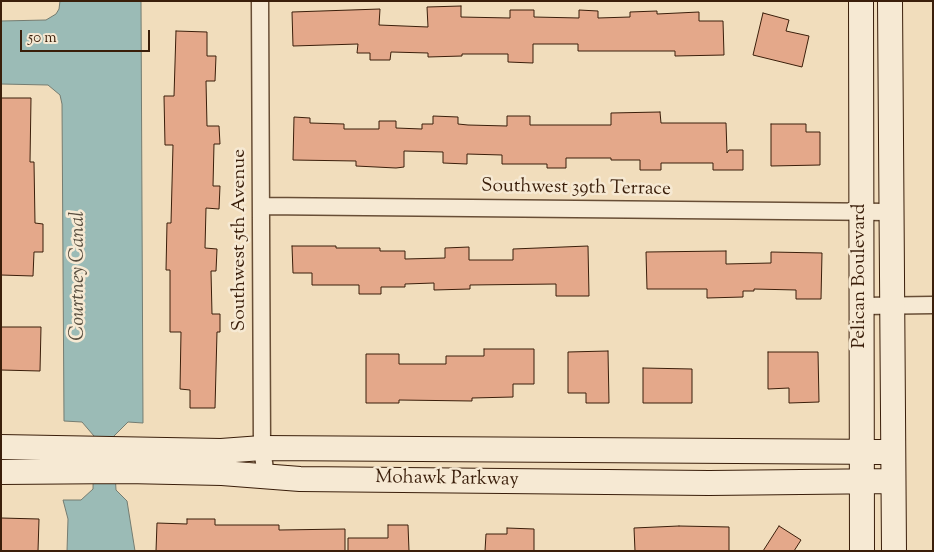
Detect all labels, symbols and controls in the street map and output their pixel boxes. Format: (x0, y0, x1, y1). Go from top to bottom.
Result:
scale bar (22, 20, 152, 52)
text: 50 m (28, 28, 57, 49)
street label: Southwest 5th Avenue (230, 149, 252, 331)
street label: Southwest 39th Terrace (481, 176, 671, 202)
street label: Pelican Boulevard (850, 203, 872, 349)
water label: Courtney Canal (68, 211, 92, 341)
street label: Mohawk Parkway (375, 467, 519, 493)

